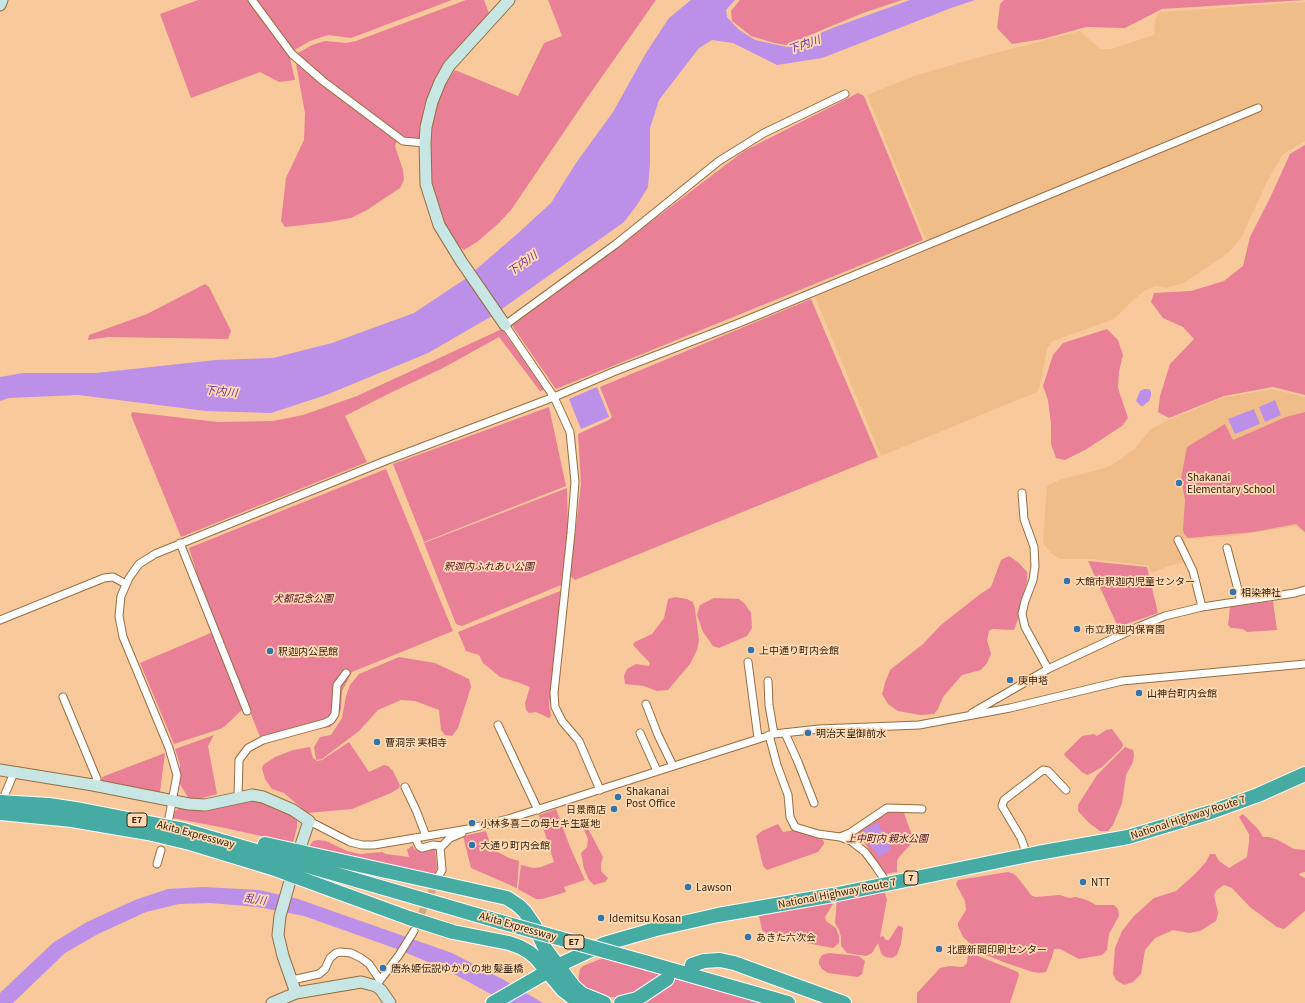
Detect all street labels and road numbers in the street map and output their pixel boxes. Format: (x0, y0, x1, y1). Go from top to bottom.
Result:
street label: National Highway Route 7 (1129, 793, 1247, 841)
road number: E7 (127, 813, 147, 827)
street label: Akita Expressway (156, 818, 236, 850)
road number: 7 (904, 871, 918, 885)
street label: National Highway Route 7 (777, 876, 897, 910)
street label: Akita Expressway (478, 909, 558, 943)
road number: E7 (564, 935, 584, 949)

